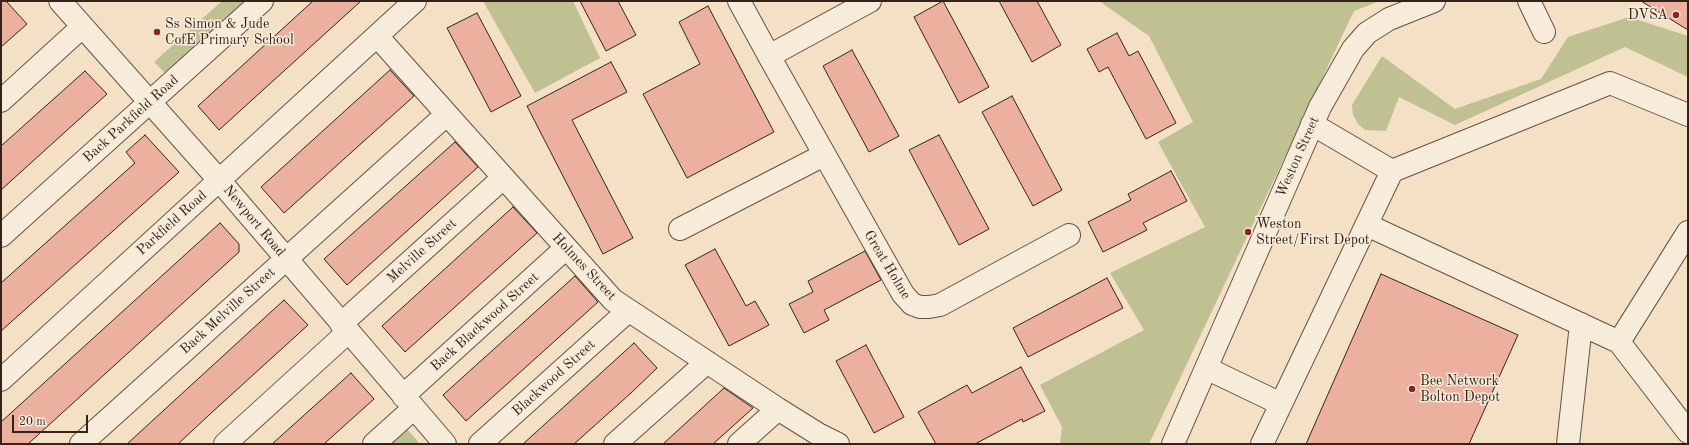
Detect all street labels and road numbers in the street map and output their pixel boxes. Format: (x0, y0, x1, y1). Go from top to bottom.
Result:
street label: Back Parkfield Road (80, 72, 182, 166)
street label: Weston Street (1273, 114, 1323, 200)
street label: Newport Road (219, 182, 289, 260)
street label: Parkfield Road (133, 187, 211, 259)
street label: Melville Street (384, 215, 460, 287)
street label: Great Holme (860, 228, 914, 302)
street label: Holmes Street (548, 230, 620, 304)
street label: Back Melville Street (177, 264, 279, 358)
street label: Back Blackwood Street (427, 269, 543, 375)
street label: Blackwood Street (509, 336, 599, 420)

